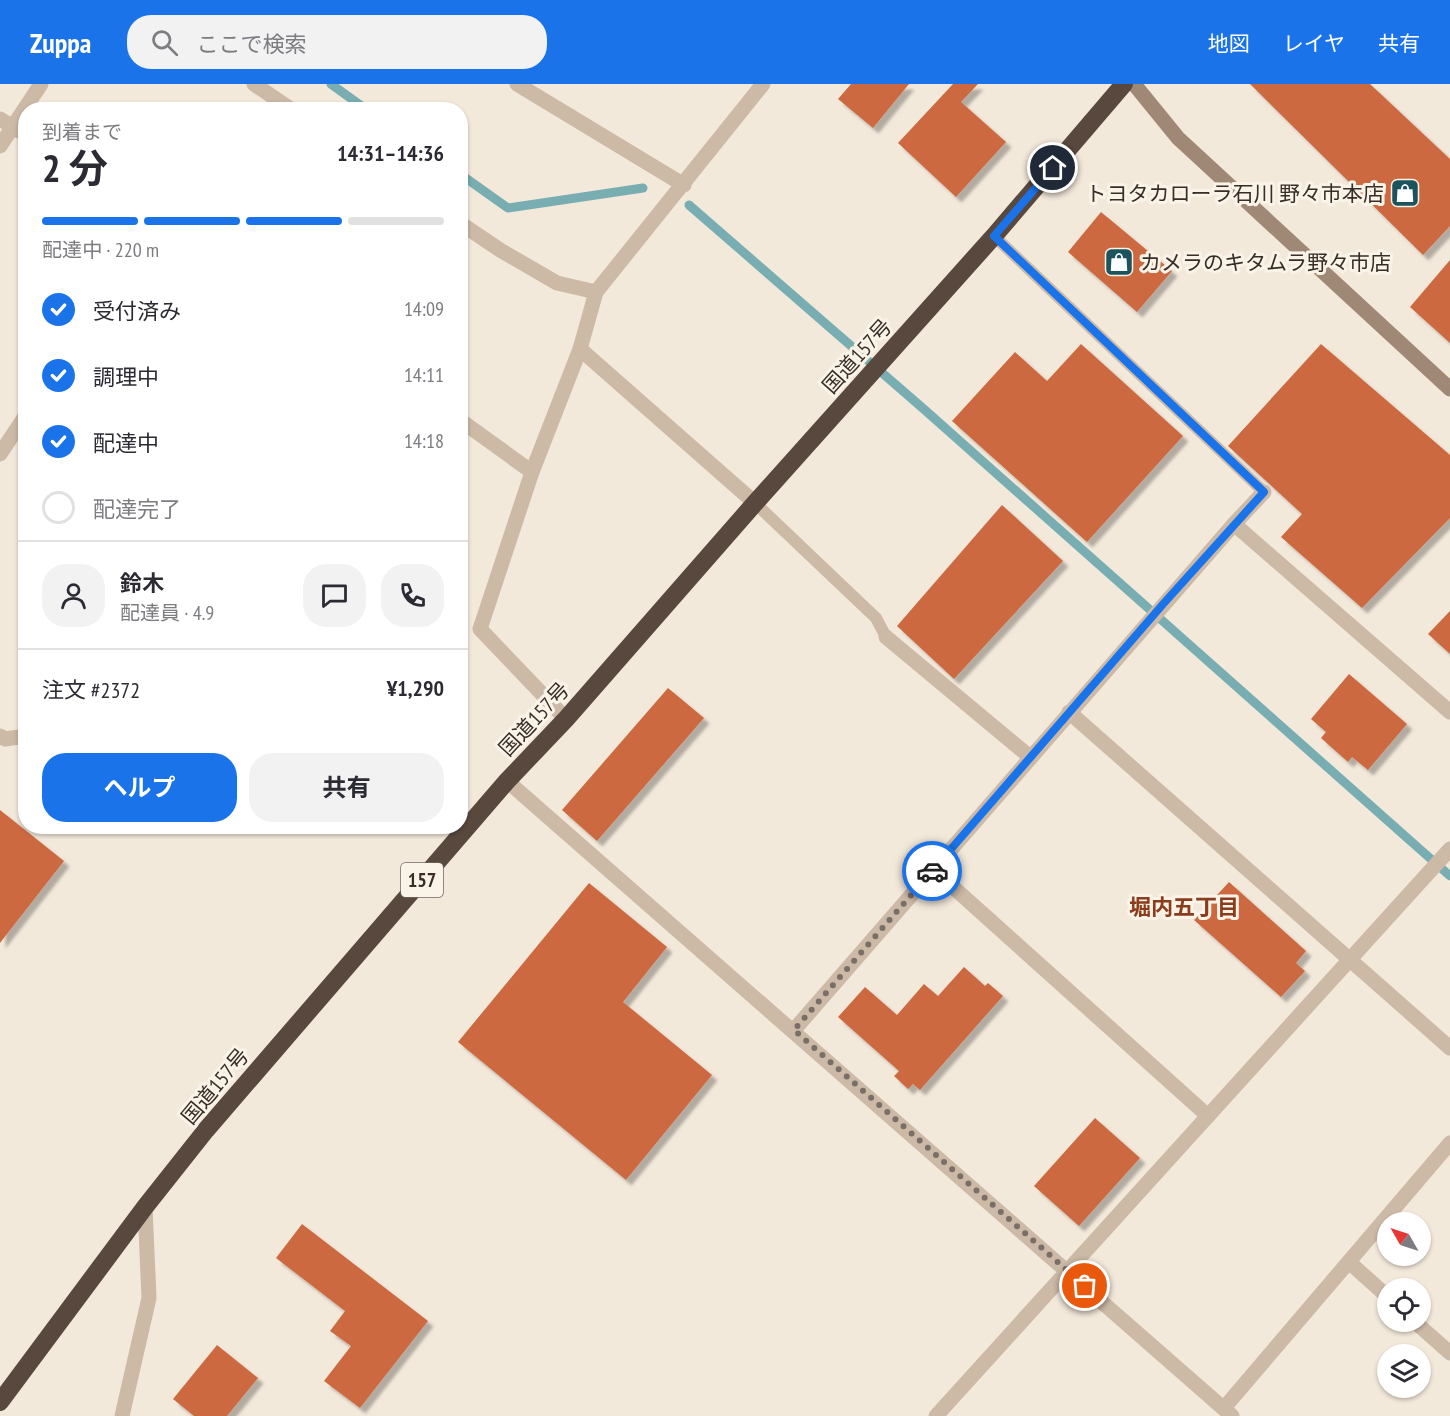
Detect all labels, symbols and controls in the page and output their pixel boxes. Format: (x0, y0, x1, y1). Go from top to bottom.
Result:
search box (127, 15, 547, 69)
text: Zuppa (30, 24, 91, 61)
icon: search (148, 26, 181, 59)
text: ここで検索 (196, 30, 306, 58)
text: 地図 (1208, 30, 1250, 57)
text: レイヤ (1283, 30, 1345, 57)
text: 共有 (1378, 30, 1420, 57)
text: 到着まで (42, 119, 122, 145)
text: 14:31–14:36 (337, 139, 444, 167)
text: 2 分 (42, 142, 108, 193)
pin (1027, 142, 1078, 193)
icon: home (1036, 151, 1069, 184)
shop icon: トヨタカローラ石川 野々市本店 (1389, 177, 1421, 209)
place label: トヨタカローラ石川 野々市本店 (1086, 180, 1384, 207)
text: 配達中 · 220 m (42, 237, 159, 263)
shop icon: カメラのキタムラ野々市店 (1103, 246, 1135, 278)
place label: カメラのキタムラ野々市店 (1140, 249, 1391, 276)
icon: check (42, 293, 75, 326)
text: 14:09 (404, 296, 444, 322)
text: 受付済み (93, 297, 181, 325)
street label: 国道157号 (816, 313, 898, 399)
icon: check (42, 359, 75, 392)
text: 14:11 (404, 362, 444, 388)
text: 調理中 (93, 363, 159, 391)
icon: check (42, 425, 75, 458)
text: 14:18 (404, 428, 444, 454)
text: 配達中 (93, 429, 159, 457)
text: 配達完了 (93, 495, 181, 523)
button: person (42, 564, 105, 627)
button: chat (303, 564, 366, 627)
button: phone (381, 564, 444, 627)
text: 鈴木 (120, 569, 164, 597)
text: 配達員 · 4.9 (120, 600, 214, 626)
text: ¥1,290 (387, 674, 444, 702)
text: 注文 #2372 (42, 676, 140, 704)
street label: 国道157号 (493, 676, 575, 762)
button: ヘルプ (42, 753, 237, 822)
button: 共有 (249, 753, 444, 822)
courier (902, 841, 962, 901)
icon: car (916, 855, 949, 888)
road number: 157 (401, 863, 443, 897)
district label: 堀内五丁目 (1129, 893, 1239, 921)
street label: 国道157号 (175, 1042, 255, 1130)
north arrow (1377, 1212, 1431, 1266)
map controls (1377, 1212, 1431, 1398)
pin (1059, 1260, 1110, 1311)
icon: bag (1068, 1269, 1101, 1302)
button: locate (1377, 1278, 1431, 1332)
button: layers (1377, 1344, 1431, 1398)

